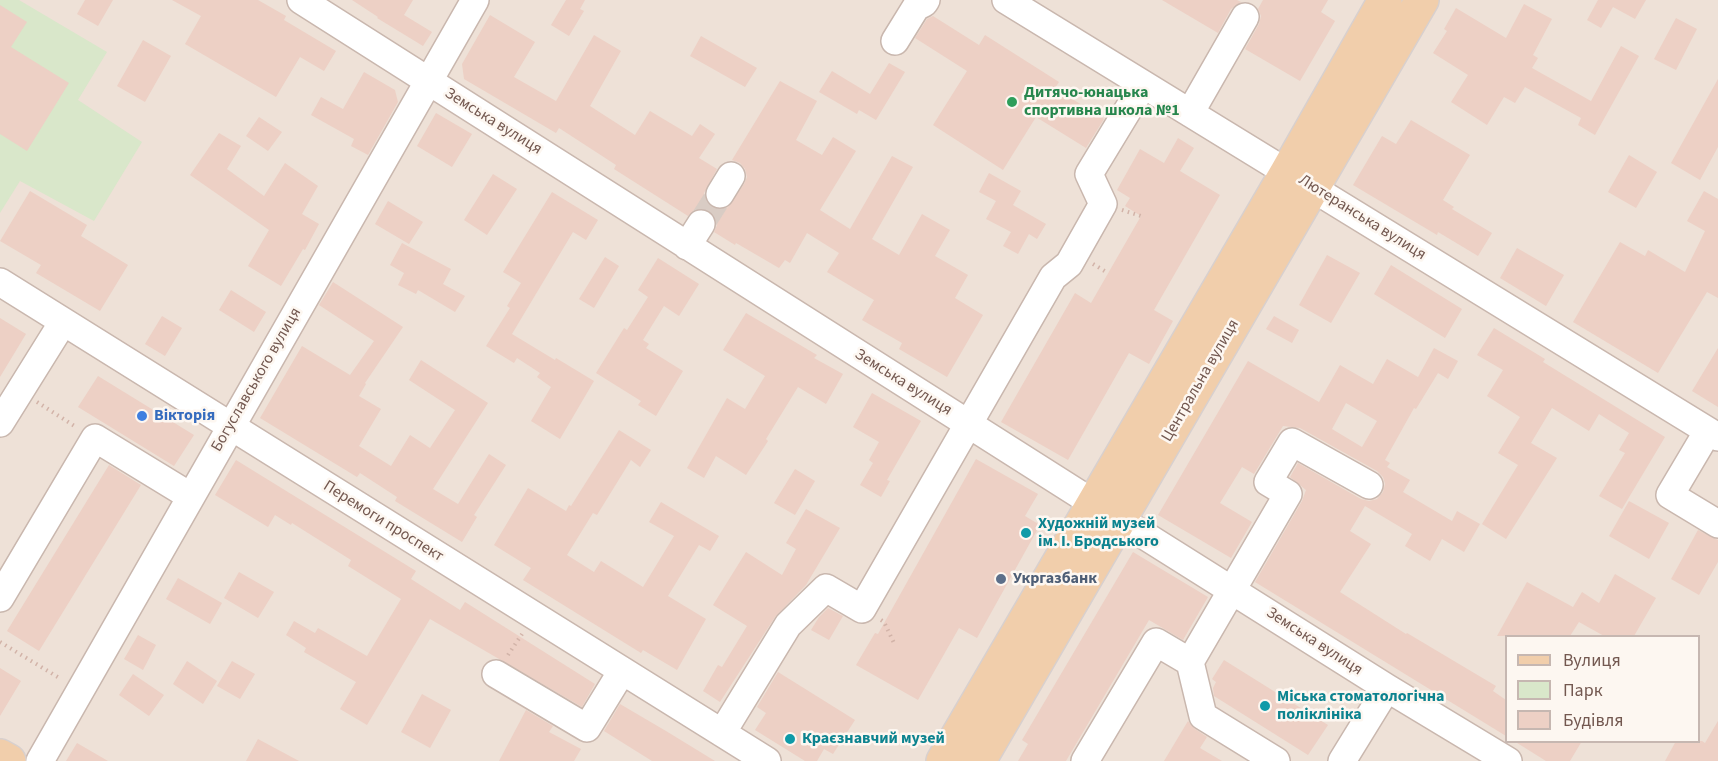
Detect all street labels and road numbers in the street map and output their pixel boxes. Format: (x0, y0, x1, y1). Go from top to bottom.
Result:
street label: Земська вулиця (441, 84, 545, 160)
street label: Лютеранська вулиця (1295, 171, 1429, 265)
street label: Богуславського вулиця (208, 304, 306, 456)
street label: Центральна вулиця (1158, 316, 1244, 446)
street label: Земська вулиця (851, 345, 955, 421)
street label: Перемоги проспект (319, 477, 447, 567)
street label: Земська вулиця (1262, 604, 1366, 680)

